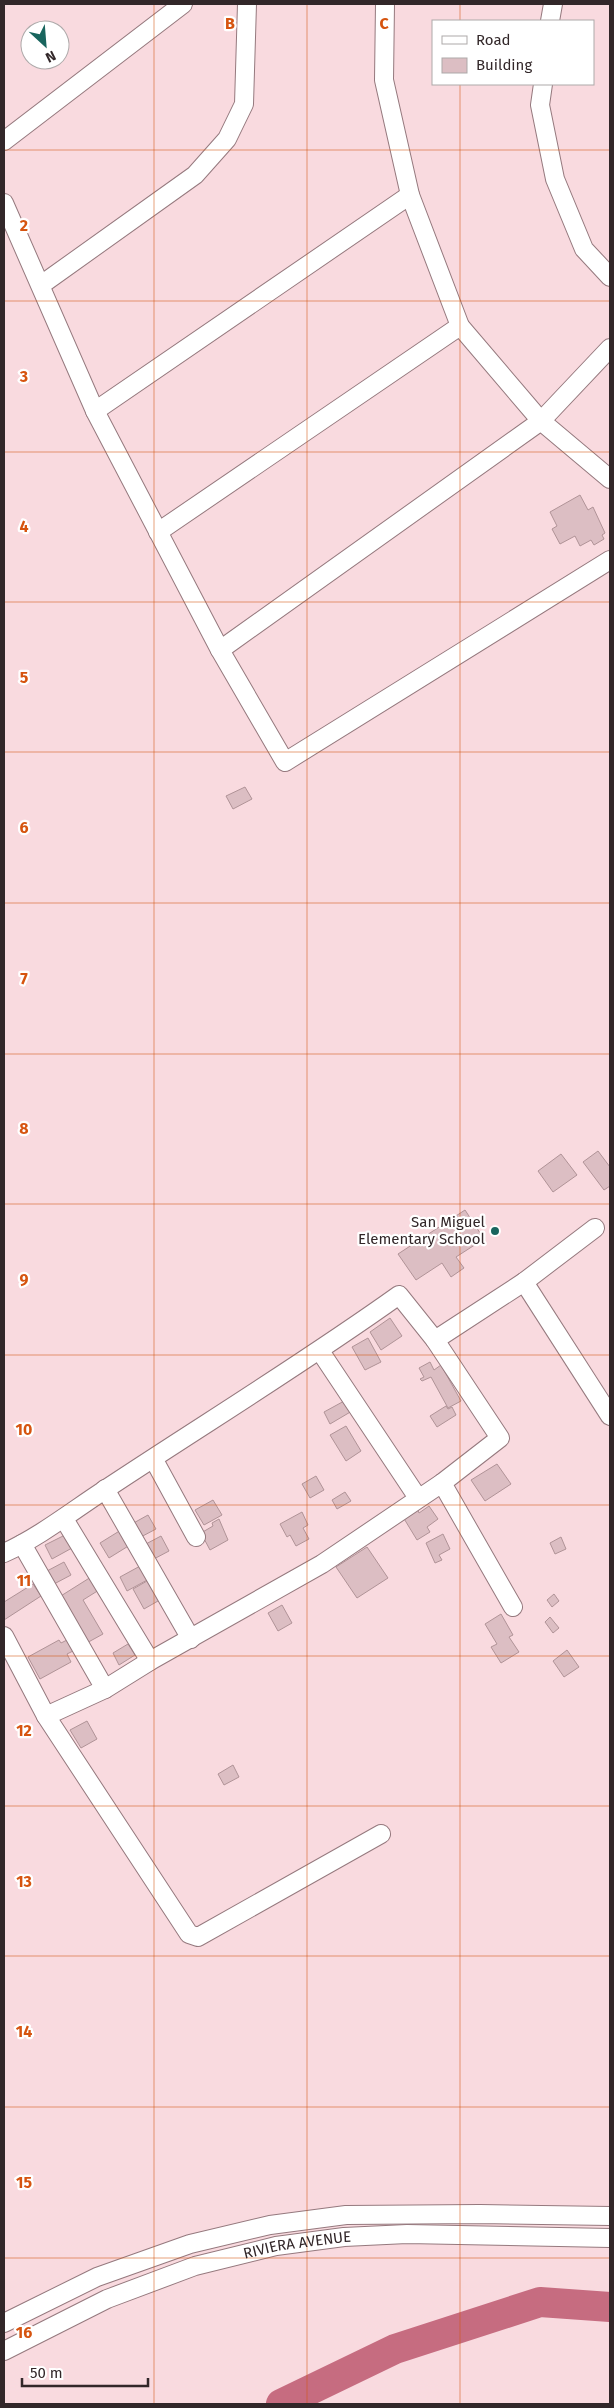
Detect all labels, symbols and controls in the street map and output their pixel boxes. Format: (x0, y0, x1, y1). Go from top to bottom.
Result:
text: B (225, 14, 235, 33)
text: C (379, 14, 389, 33)
north arrow (20, 20, 70, 70)
legend (432, 20, 594, 85)
text: Road (476, 31, 511, 49)
text: N (43, 47, 58, 66)
text: Building (476, 56, 532, 74)
text: 2 (20, 216, 28, 235)
text: 3 (19, 367, 28, 386)
text: 4 (19, 517, 29, 536)
text: 5 (20, 668, 29, 687)
text: 6 (19, 818, 29, 837)
text: 7 (20, 969, 28, 988)
text: 8 (19, 1119, 29, 1138)
place label: San Miguel Elementary School (358, 1213, 486, 1248)
marker: San Miguel Elementary School (489, 1225, 501, 1237)
text: 9 (20, 1270, 29, 1289)
text: 10 (16, 1420, 32, 1439)
text: 11 (17, 1571, 31, 1590)
text: 12 (16, 1721, 32, 1740)
text: 13 (16, 1872, 32, 1891)
text: 14 (16, 2022, 32, 2041)
text: 15 (16, 2173, 32, 2192)
street label: RIVIERA AVENUE (242, 2228, 352, 2263)
text: 16 (16, 2323, 32, 2342)
scale bar (22, 2356, 149, 2388)
text: 50 m (30, 2364, 63, 2382)

